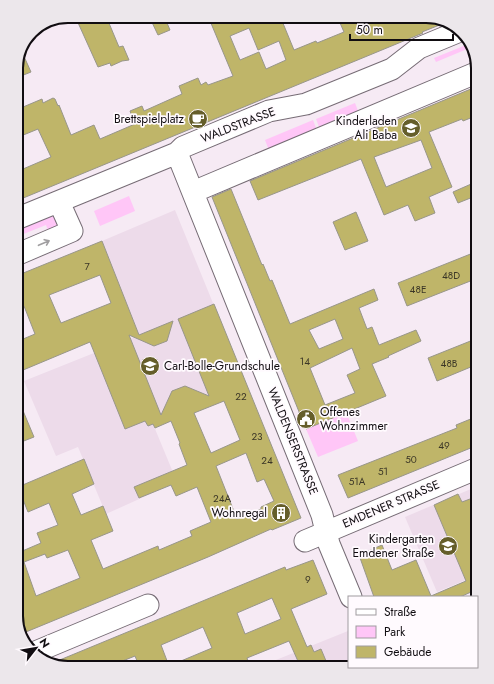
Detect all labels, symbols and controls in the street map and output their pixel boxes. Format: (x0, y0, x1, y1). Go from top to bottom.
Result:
scale bar (350, 16, 453, 42)
text: 50 m (356, 21, 383, 39)
street label: WALDSTRASSE (198, 102, 278, 148)
cafe icon: Brettspielplatz (187, 108, 209, 130)
place label: Brettspielplatz (114, 110, 184, 128)
place label: Kinderladen Ali Baba (336, 112, 397, 144)
school or university icon: Kinderladen Ali Baba (400, 117, 422, 139)
one-way arrow (37, 239, 49, 246)
house number: 7 (84, 259, 90, 274)
house number: 48D (442, 268, 460, 283)
house number: 48E (410, 282, 426, 297)
house number: 14 (300, 354, 310, 369)
school or university icon: Carl-Bolle-Grundschule (139, 355, 161, 377)
house number: 48B (441, 356, 458, 371)
place label: Carl-Bolle-Grundschule (164, 357, 280, 375)
street label: WALDENSERSTRASSE (263, 385, 323, 497)
house number: 22 (235, 389, 247, 404)
place label: Offenes Wohnzimmer (320, 403, 389, 435)
public building icon: Offenes Wohnzimmer (295, 408, 317, 430)
house number: 23 (251, 429, 263, 444)
house number: 49 (438, 438, 450, 453)
house number: 50 (405, 452, 417, 467)
house number: 24 (261, 453, 273, 468)
house number: 51 (378, 464, 388, 479)
house number: 51A (349, 474, 366, 489)
street label: EMDENER STRASSE (340, 475, 442, 533)
house number: 24A (213, 491, 231, 506)
building icon: Wohnregal (270, 502, 292, 524)
place label: Wohnregal (211, 504, 267, 522)
place label: Kindergarten Emdener Straße (353, 530, 434, 562)
school or university icon: Kindergarten Emdener Straße (437, 535, 459, 557)
house number: 9 (305, 572, 311, 587)
legend (348, 596, 478, 668)
text: Straße (384, 603, 416, 621)
text: Park (384, 623, 406, 641)
north arrow (16, 628, 56, 668)
text: N (35, 635, 54, 651)
text: Gebäude (384, 643, 431, 661)

